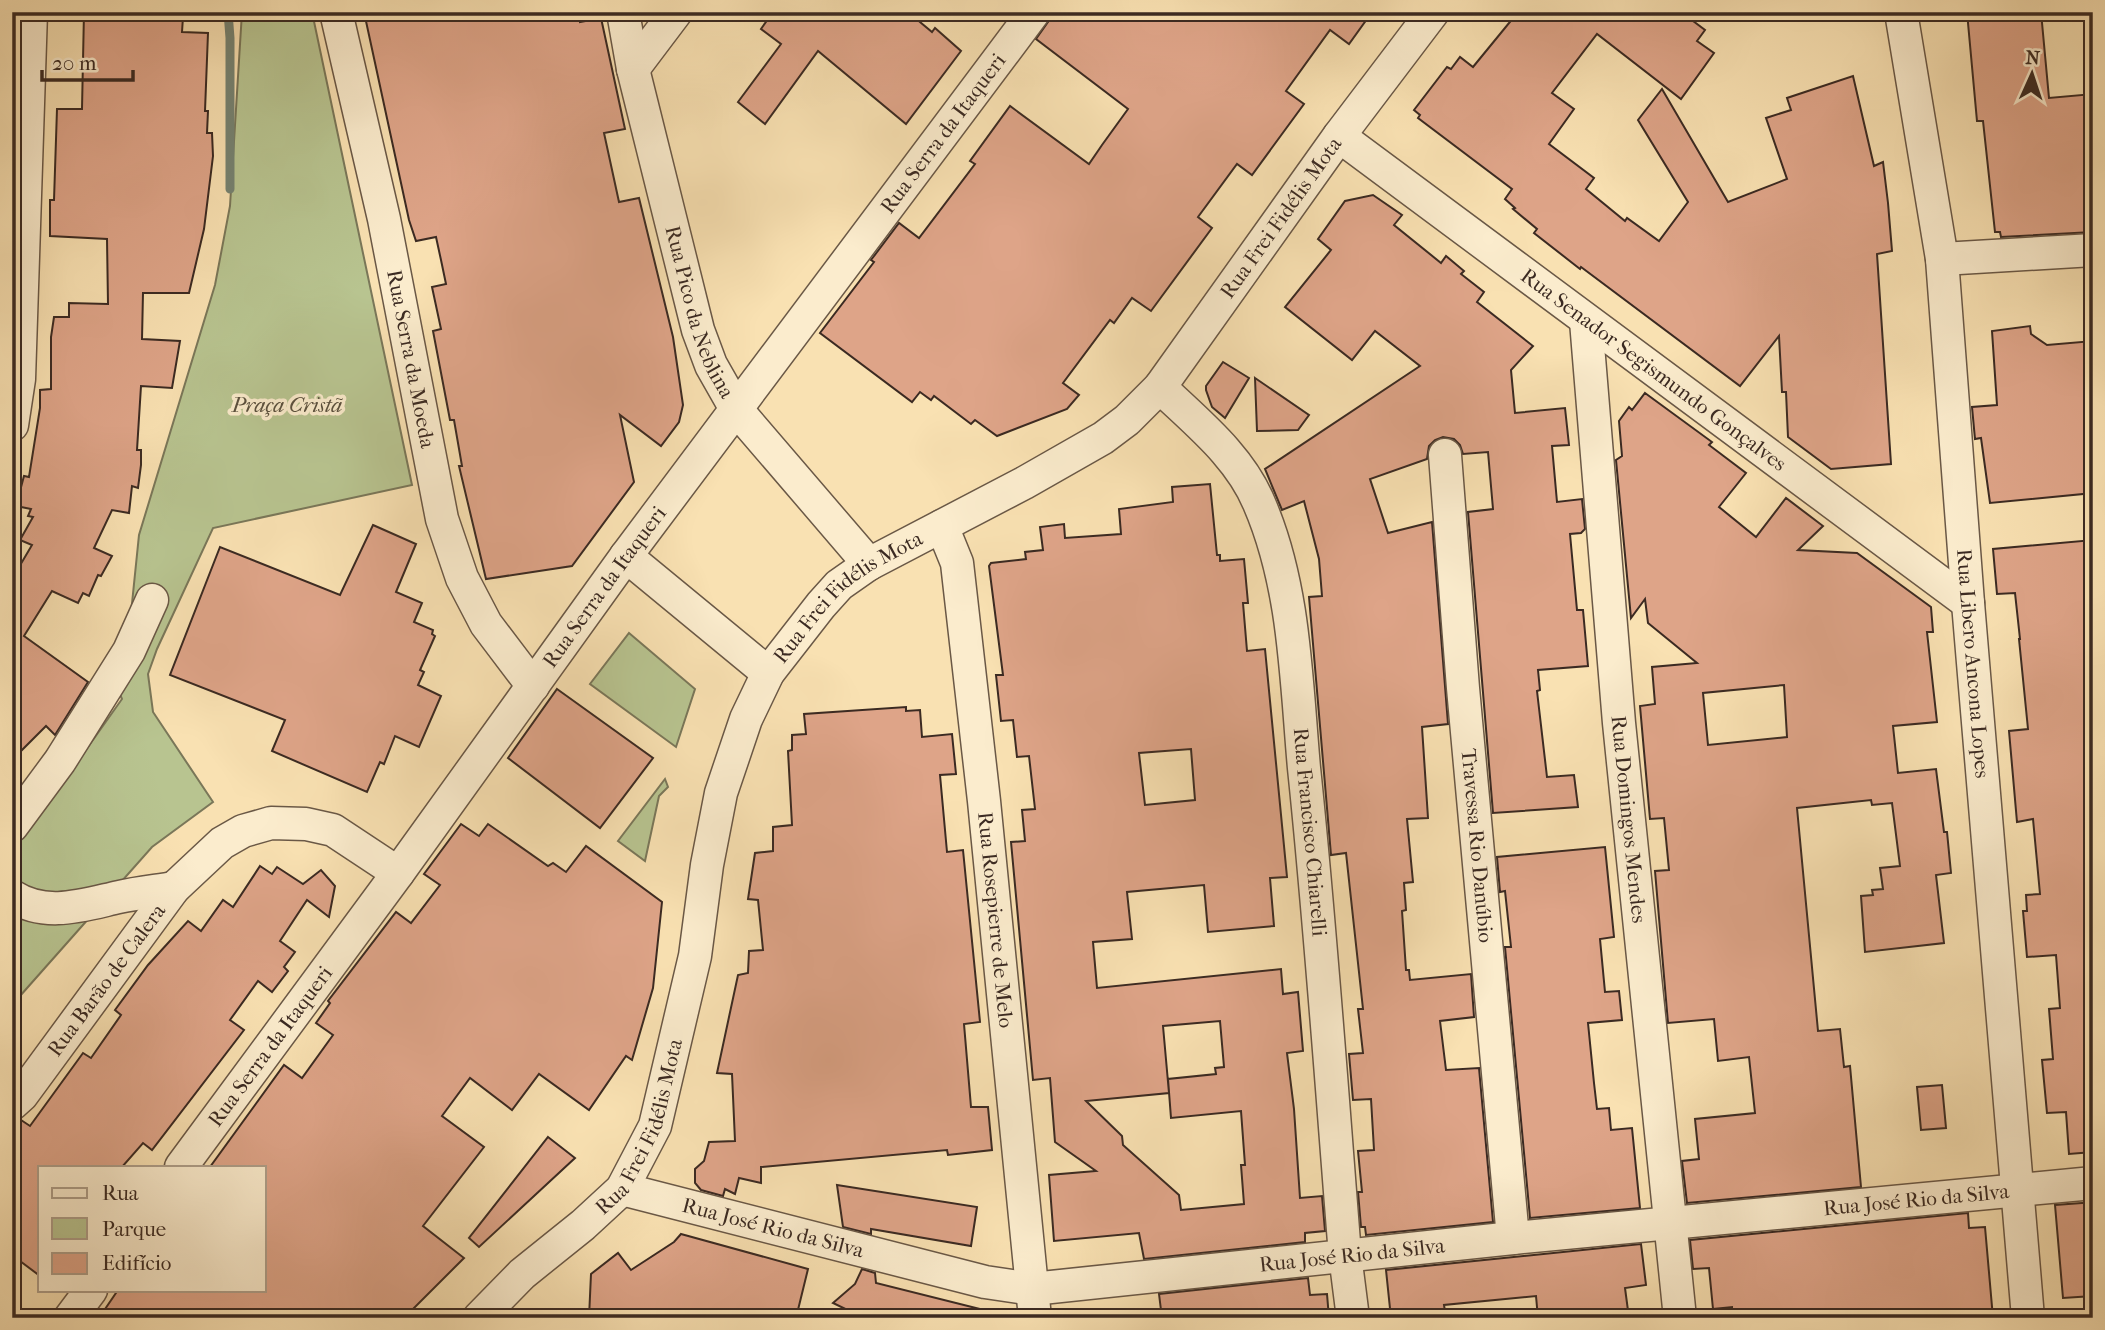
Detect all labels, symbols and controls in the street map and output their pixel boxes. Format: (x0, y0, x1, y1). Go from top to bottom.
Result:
scale bar (42, 38, 133, 82)
north arrow (1996, 38, 2066, 108)
text: N (2025, 47, 2041, 69)
street label: Rua Serra da Itaqueri (875, 49, 1010, 218)
text: 20 m (52, 51, 97, 75)
street label: Rua Frei Fidélis Mota (1215, 132, 1347, 303)
street label: Rua Pico da Neblina (660, 223, 739, 403)
street label: Rua Senador Segismundo Gonçalves (1516, 263, 1791, 476)
street label: Rua Serra da Moeda (382, 268, 440, 450)
park label: Praça Cristã (231, 393, 343, 417)
street label: Rua Serra da Itaqueri (538, 502, 671, 672)
street label: Rua Frei Fidélis Mota (768, 526, 927, 668)
street label: Rua Libero Ancona Lopes (1952, 548, 1995, 779)
street label: Rua Domingos Mendes (1606, 714, 1651, 924)
street label: Rua Francisco Chiarelli (1289, 727, 1332, 937)
street label: Travessa Rio Danúbio (1457, 748, 1498, 944)
street label: Rua Rosepierre de Melo (973, 811, 1018, 1029)
street label: Rua Barão de Calera (42, 899, 170, 1061)
street label: Rua Serra da Itaqueri (203, 961, 337, 1131)
street label: Rua Frei Fidélis Mota (590, 1036, 687, 1220)
legend (38, 1166, 266, 1292)
street label: Rua José Rio da Silva (1822, 1179, 2011, 1221)
text: Rua (102, 1181, 139, 1205)
street label: Rua José Rio da Silva (680, 1193, 867, 1263)
text: Parque (102, 1217, 166, 1241)
street label: Rua José Rio da Silva (1258, 1233, 1446, 1277)
text: Edifício (102, 1251, 171, 1275)

